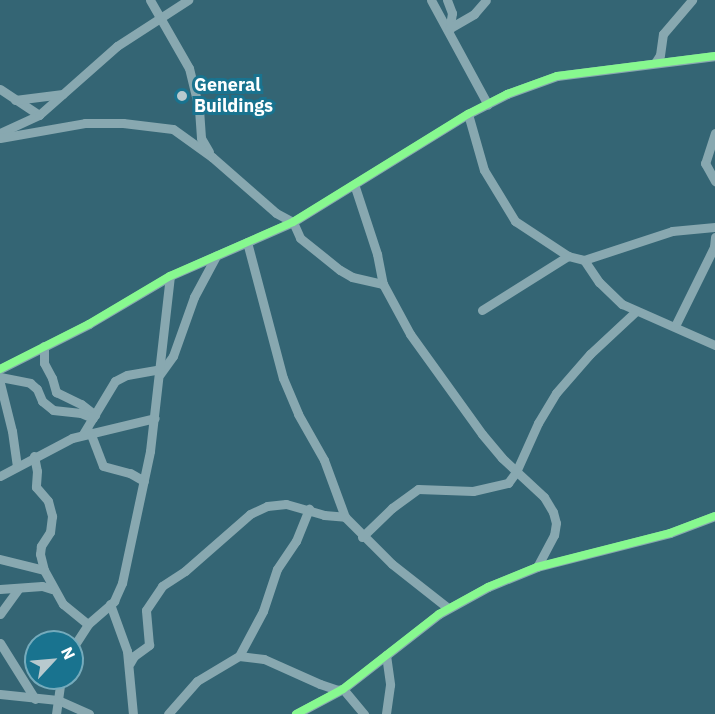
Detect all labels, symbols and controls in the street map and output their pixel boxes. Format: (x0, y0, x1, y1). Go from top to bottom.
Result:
place label: General Buildings (194, 75, 273, 118)
marker: General Buildings (175, 89, 189, 103)
north arrow (24, 630, 84, 690)
text: N (57, 643, 80, 663)

